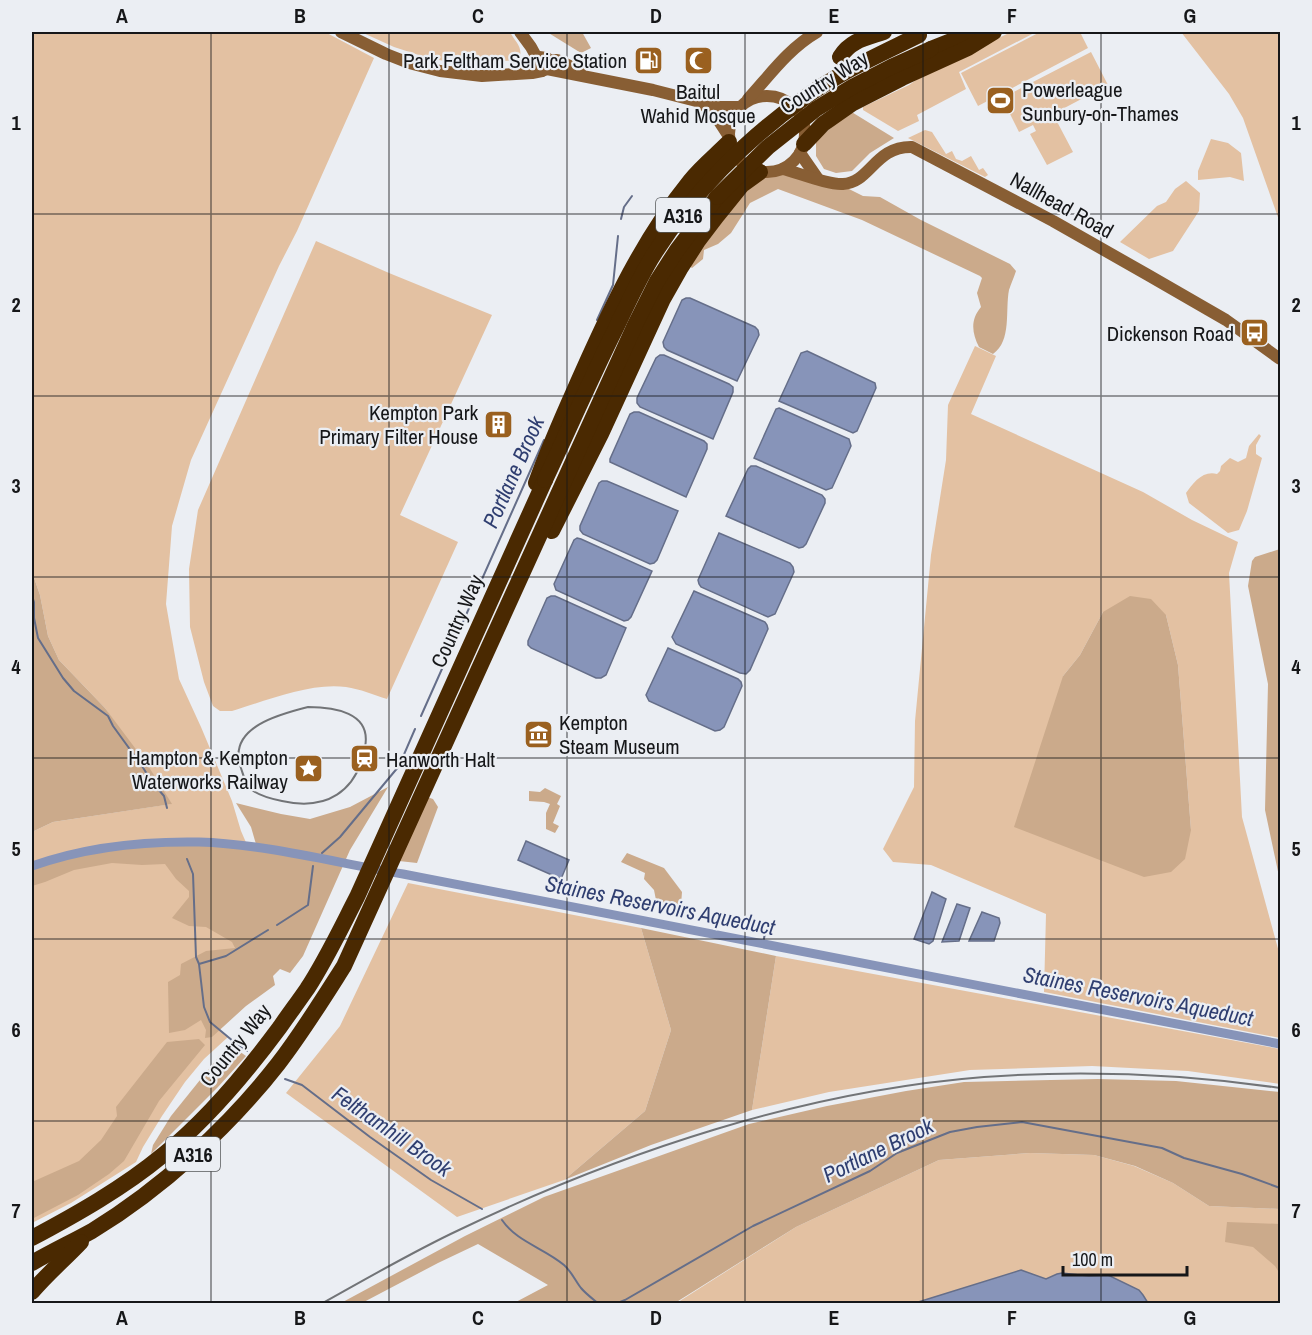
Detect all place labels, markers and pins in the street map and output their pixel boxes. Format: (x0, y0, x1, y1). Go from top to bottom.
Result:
fuel station icon: Park Feltham Service Station (632, 44, 664, 76)
mosque icon: Baitul Wahid Mosque (682, 44, 714, 76)
place label: Park Feltham Service Station (403, 46, 627, 75)
place label: Powerleague Sunbury-on-Thames (1022, 75, 1179, 128)
place label: Baitul Wahid Mosque (640, 77, 756, 130)
sports icon: Powerleague Sunbury-on-Thames (985, 85, 1017, 117)
bus stop icon: Dickenson Road (1239, 317, 1271, 349)
place label: Dickenson Road (1107, 319, 1234, 348)
place label: Kempton Park Primary Filter House (319, 398, 478, 451)
building icon: Kempton Park Primary Filter House (483, 408, 515, 440)
place label: Kempton Steam Museum (559, 708, 680, 761)
museum icon: Kempton Steam Museum (522, 718, 554, 750)
place label: Hampton & Kempton Waterworks Railway (128, 743, 288, 796)
station icon: Hanworth Halt (349, 743, 381, 775)
place label: Hanworth Halt (386, 745, 495, 774)
place icon: Hampton & Kempton Waterworks Railway (293, 753, 325, 785)

